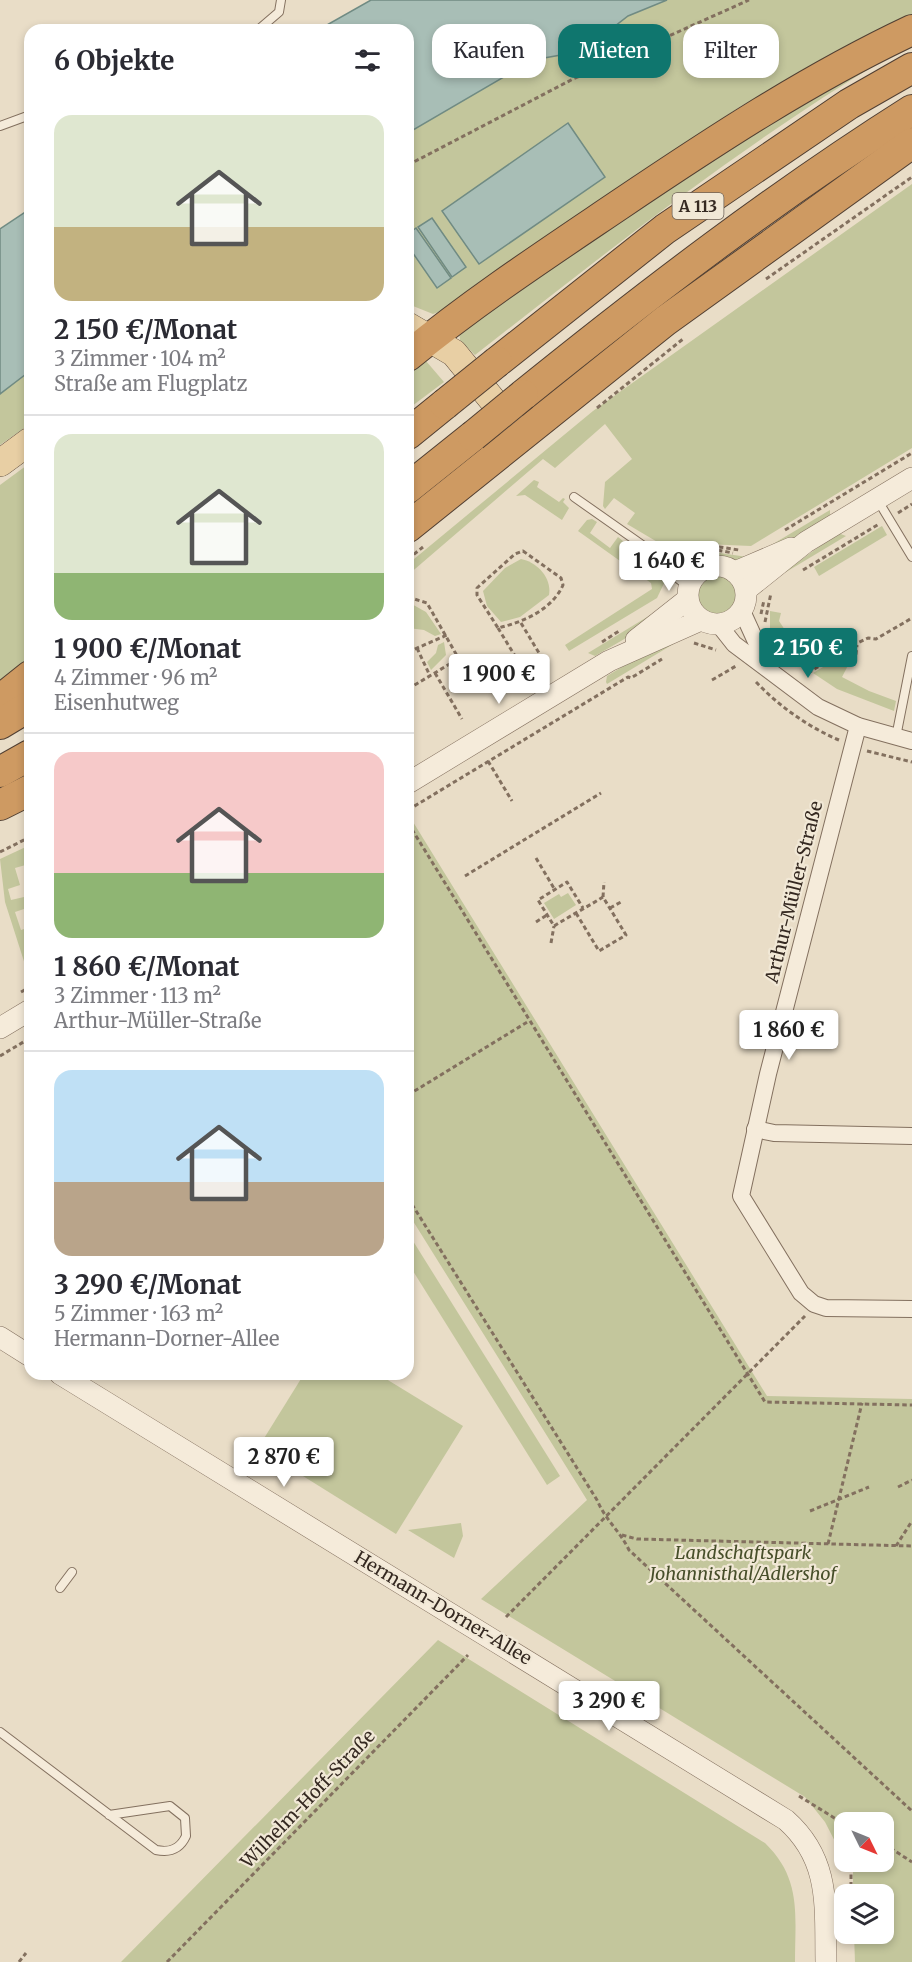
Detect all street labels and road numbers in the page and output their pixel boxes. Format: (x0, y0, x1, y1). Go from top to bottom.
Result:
road number: A 113 (672, 193, 724, 219)
street label: Arthur-Müller-Straße (760, 799, 827, 986)
street label: Hermann-Dorner-Allee (350, 1545, 536, 1670)
street label: Wilhelm-Hoff-Straße (235, 1725, 380, 1873)

